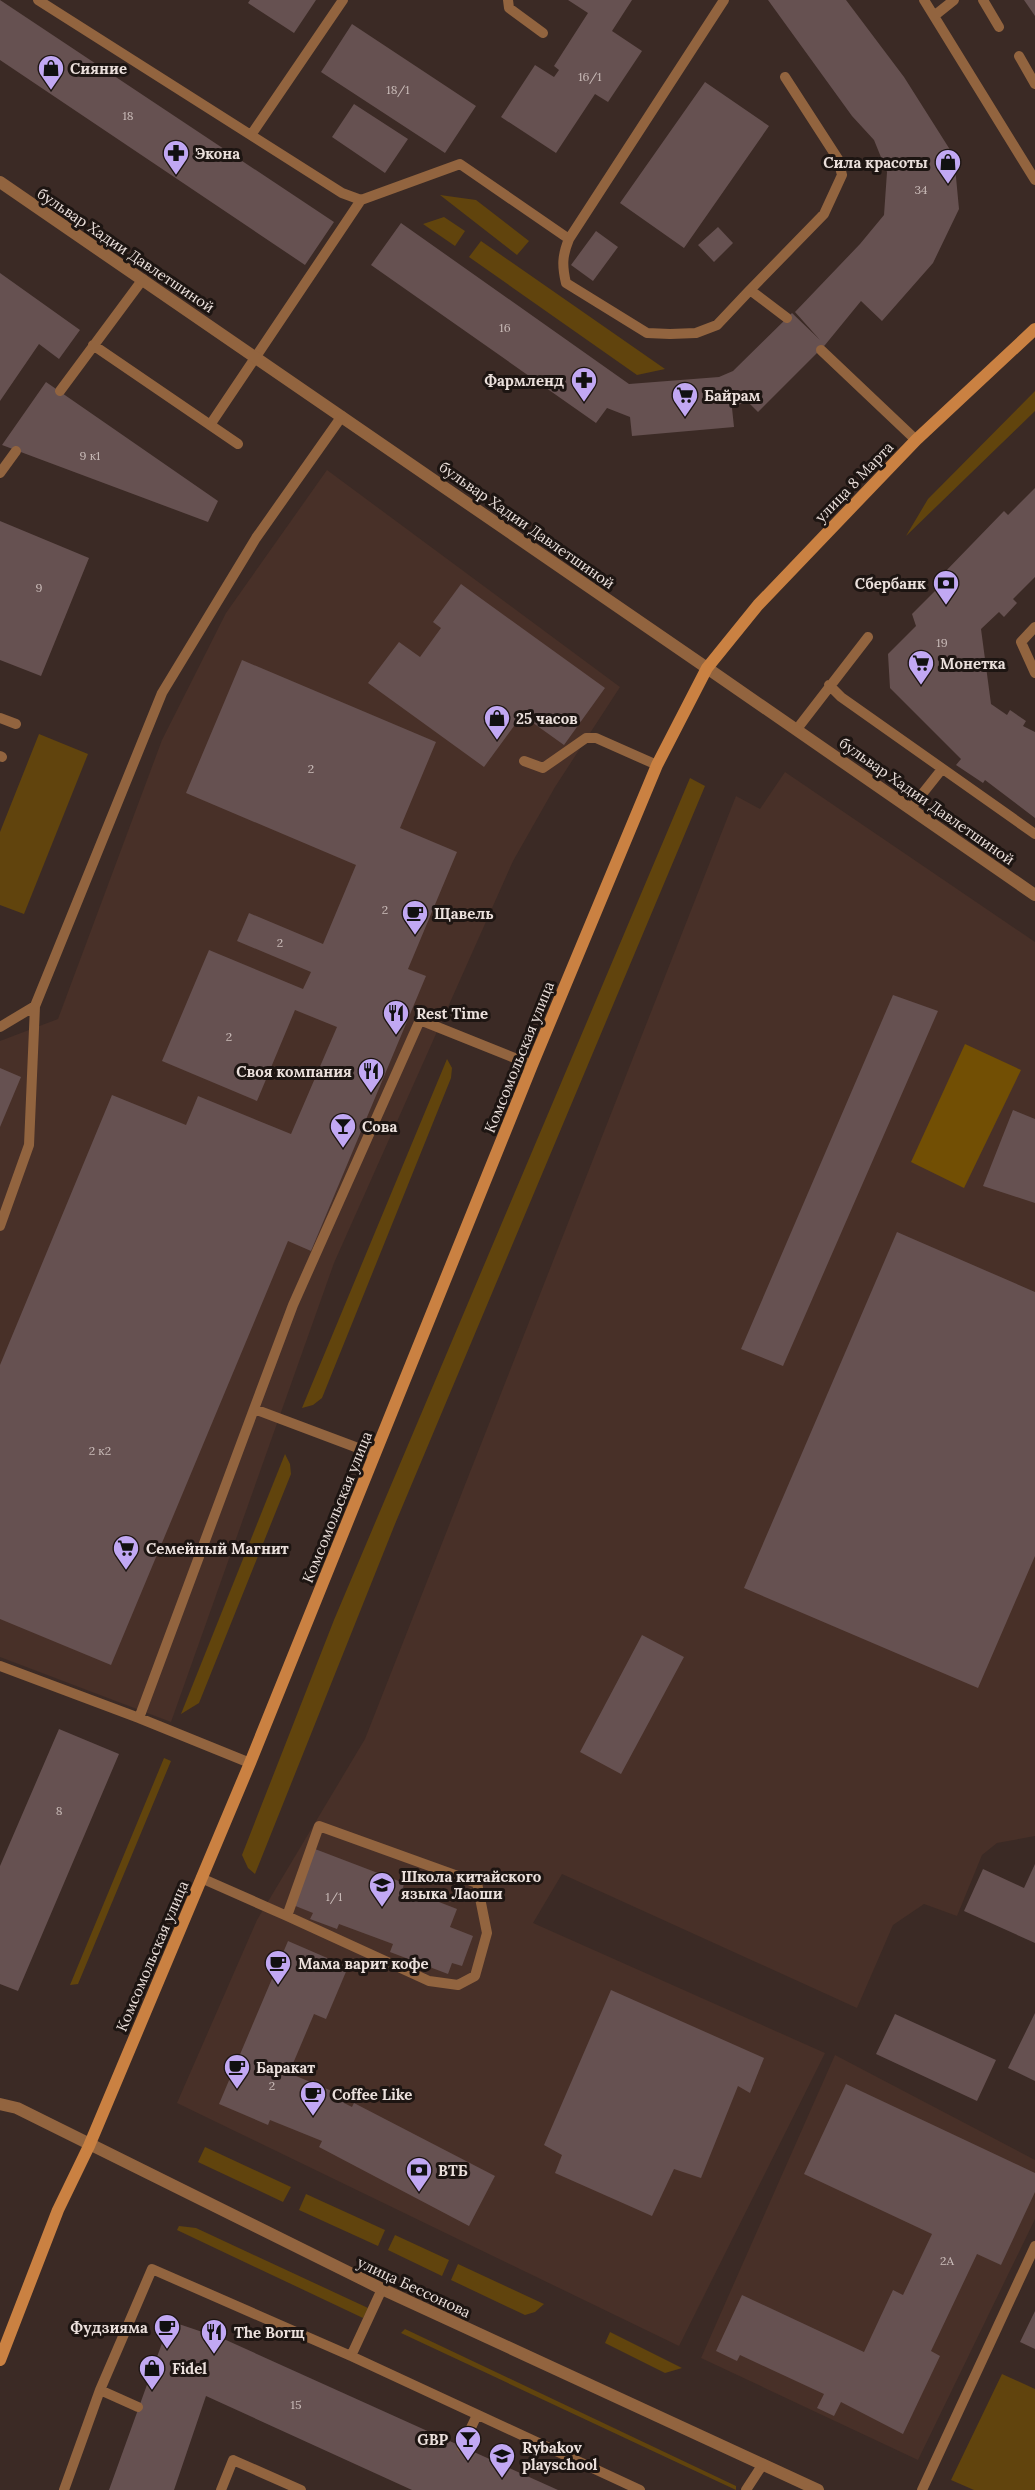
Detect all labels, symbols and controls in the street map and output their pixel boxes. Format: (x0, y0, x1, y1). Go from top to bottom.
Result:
shop icon: Сияние (36, 53, 66, 91)
place label: Сияние (70, 59, 127, 78)
house number: 16/1 (578, 69, 602, 85)
house number: 18/1 (386, 82, 410, 98)
house number: 18 (122, 108, 134, 123)
pharmacy icon: Экона (161, 138, 191, 176)
place label: Экона (195, 144, 240, 163)
shop icon: Сила красоты (933, 147, 963, 185)
place label: Сила красоты (823, 153, 928, 172)
house number: 34 (914, 182, 928, 197)
street label: бульвар Хадии Давлетшиной (34, 183, 218, 317)
house number: 16 (499, 320, 511, 335)
pharmacy icon: Фармленд (569, 365, 599, 403)
place label: Фармленд (484, 371, 564, 390)
supermarket icon: Байрам (670, 380, 700, 418)
place label: Байрам (704, 386, 761, 405)
street label: улица 8 Марта (811, 437, 898, 526)
house number: 9 к1 (80, 448, 100, 463)
street label: бульвар Хадии Давлетшиной (436, 457, 618, 593)
bank icon: Сбербанк (931, 568, 961, 606)
place label: Сбербанк (855, 574, 926, 593)
house number: 9 (36, 580, 43, 595)
house number: 19 (936, 635, 948, 650)
supermarket icon: Монетка (906, 648, 936, 686)
place label: Монетка (940, 654, 1006, 673)
shop icon: 25 часов (482, 703, 512, 741)
place label: 25 часов (516, 709, 578, 728)
street label: бульвар Хадии Давлетшиной (836, 733, 1018, 869)
house number: 2 (308, 761, 314, 776)
cafe icon: Щавель (400, 898, 430, 936)
house number: 2 (382, 902, 388, 917)
place label: Щавель (434, 904, 494, 923)
house number: 2 (277, 935, 283, 950)
street label: Комсомольская улица (480, 978, 558, 1136)
restaurant icon: Rest Time (381, 998, 411, 1036)
place label: Rest Time (416, 1004, 488, 1023)
house number: 2 (226, 1029, 232, 1044)
restaurant icon: Своя компания (356, 1056, 386, 1094)
place label: Своя компания (236, 1062, 352, 1081)
bar icon: Сова (328, 1111, 358, 1149)
place label: Сова (362, 1117, 397, 1136)
street label: Комсомольская улица (298, 1428, 376, 1586)
house number: 2 к2 (89, 1443, 111, 1458)
supermarket icon: Семейный Магнит (111, 1533, 141, 1571)
place label: Семейный Магнит (146, 1539, 289, 1558)
house number: 8 (56, 1803, 63, 1818)
place label: Школа китайского языка Лаоши (401, 1867, 542, 1903)
school or university icon: Школа китайского языка Лаоши (367, 1870, 397, 1908)
street label: Комсомольская улица (112, 1878, 192, 2034)
house number: 1/1 (326, 1889, 342, 1905)
cafe icon: Мама варит кофе (263, 1948, 293, 1986)
place label: Мама варит кофе (298, 1954, 429, 1973)
cafe icon: Баракат (222, 2052, 252, 2090)
place label: Баракат (256, 2058, 315, 2077)
house number: 2 (269, 2078, 275, 2093)
cafe icon: Coffee Like (298, 2079, 328, 2117)
place label: Coffee Like (332, 2085, 412, 2104)
bank icon: ВТБ (404, 2155, 434, 2193)
place label: ВТБ (438, 2161, 468, 2180)
street label: улица Бессонова (354, 2252, 474, 2322)
house number: 2А (940, 2253, 954, 2268)
cafe icon: Фудзияма (152, 2312, 182, 2350)
restaurant icon: The Borщ (199, 2317, 229, 2355)
place label: Фудзияма (70, 2318, 148, 2337)
place label: The Borщ (234, 2323, 305, 2342)
shop icon: Fidel (137, 2353, 167, 2391)
place label: Fidel (172, 2359, 207, 2378)
house number: 15 (291, 2397, 301, 2412)
bar icon: GBP (453, 2424, 483, 2462)
place label: GBP (417, 2430, 448, 2449)
place label: Rybakov playschool (522, 2438, 598, 2474)
school or university icon: Rybakov playschool (487, 2441, 517, 2479)

